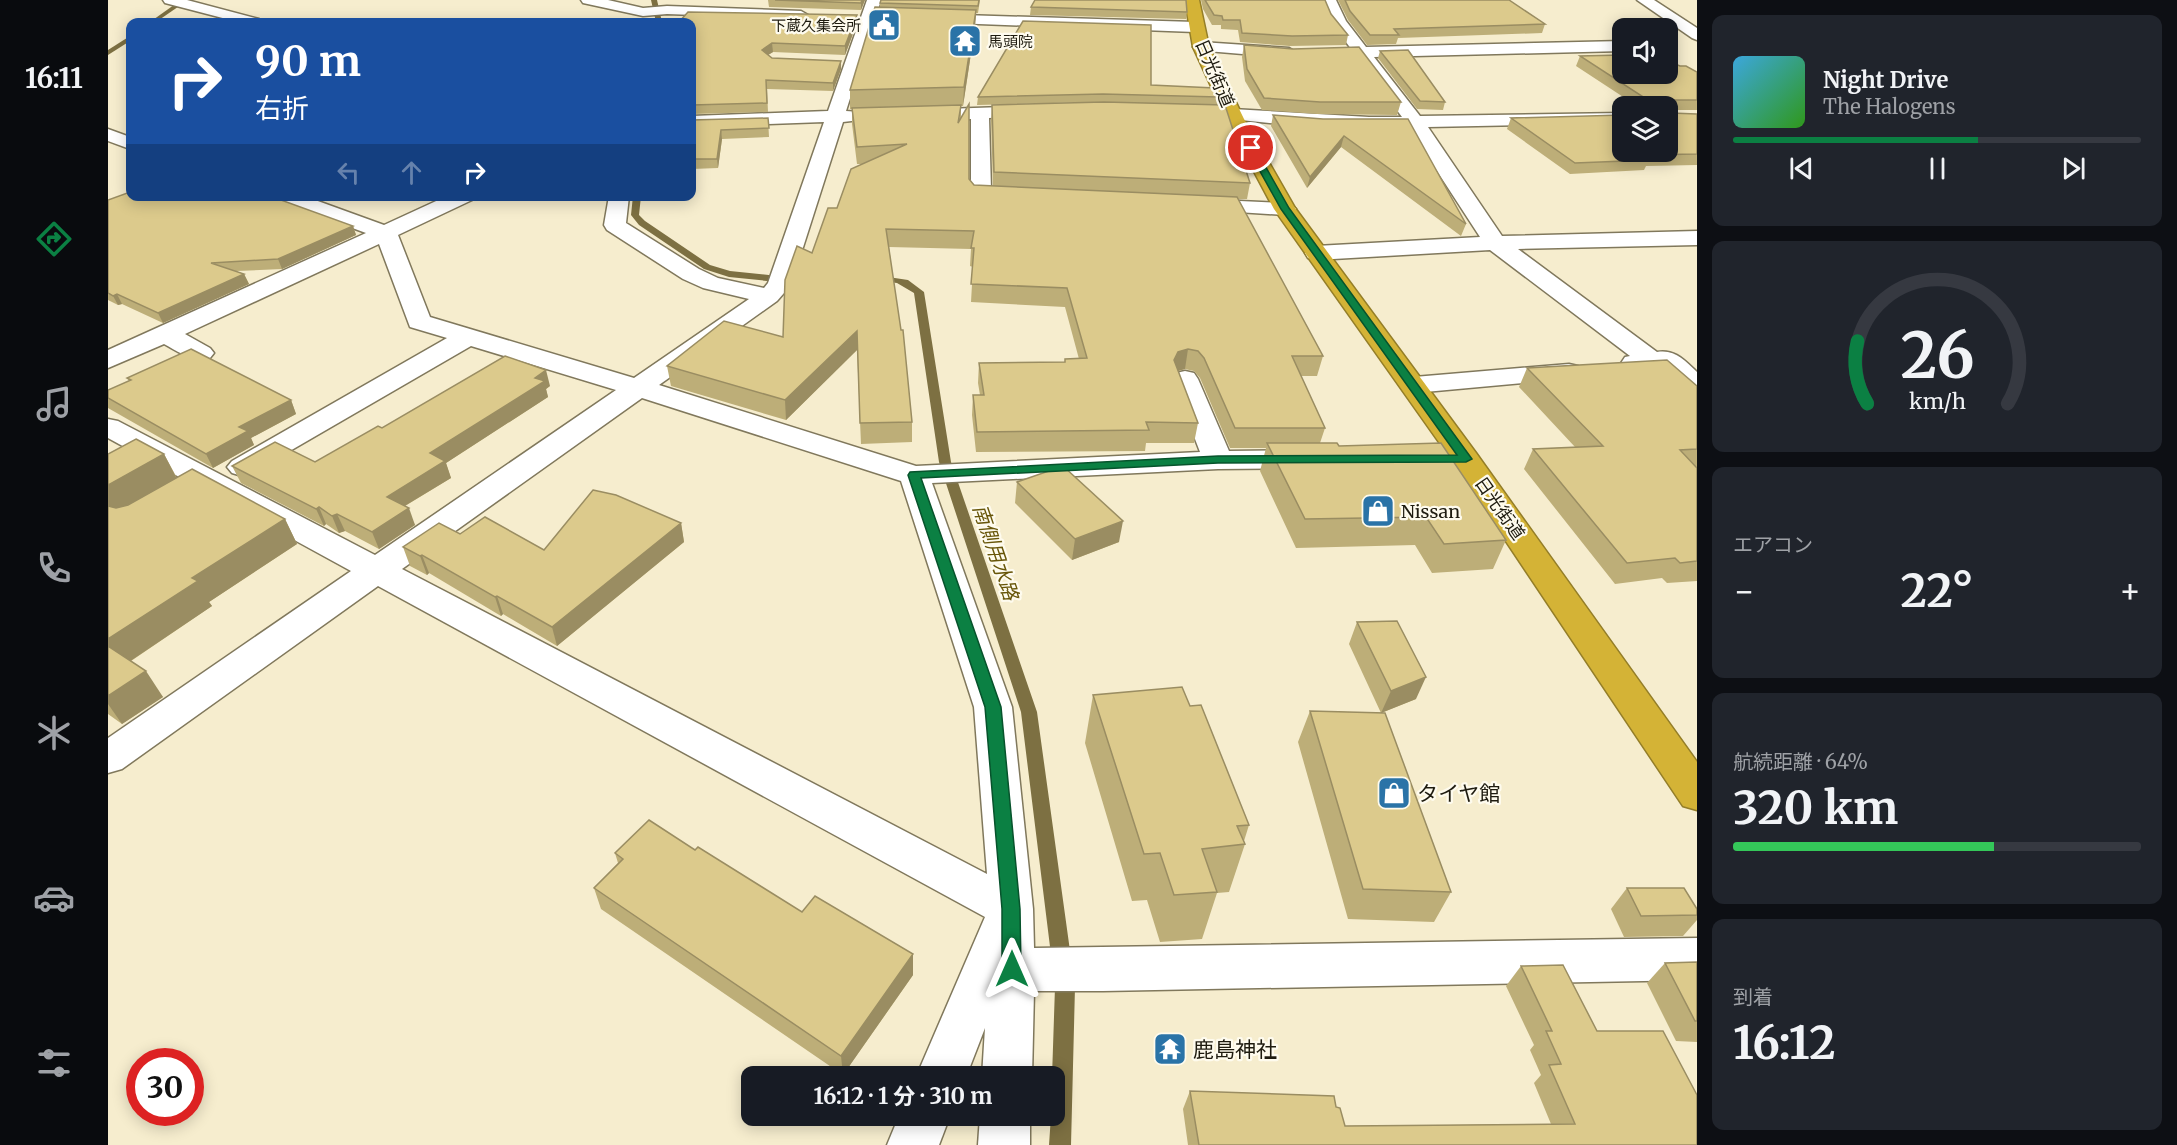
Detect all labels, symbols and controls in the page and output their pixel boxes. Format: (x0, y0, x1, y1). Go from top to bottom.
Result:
public building icon: 下蔵久集会所 (866, 7, 902, 43)
place label: 下蔵久集会所 (771, 16, 861, 35)
map controls (1612, 18, 1678, 162)
button: sound (1612, 18, 1678, 84)
temple icon: 馬頭院 (947, 23, 983, 59)
place label: 馬頭院 (988, 32, 1033, 51)
text: 90 m (255, 35, 361, 87)
street label: 日光街道 (1190, 35, 1240, 111)
icon: right (156, 42, 234, 120)
text: 16:11 (25, 61, 83, 95)
text: Night Drive (1823, 66, 1948, 94)
text: 右折 (255, 91, 309, 125)
text: The Halogens (1823, 94, 1955, 119)
button: layers (1612, 96, 1678, 162)
pin (1225, 122, 1276, 173)
icon: arrive (1234, 131, 1267, 164)
icon: previous (1785, 152, 1818, 185)
icon: pause (1921, 152, 1954, 185)
icon: next (2057, 152, 2090, 185)
icon: left (332, 156, 365, 189)
icon: ahead (395, 156, 428, 189)
icon: right (458, 156, 491, 189)
icon: directions (33, 218, 75, 260)
text: 26 (1900, 317, 1974, 395)
icon: music (33, 383, 75, 425)
text: km/h (1909, 388, 1965, 415)
street label: 日光街道 (1470, 472, 1530, 544)
shop icon: Nissan (1360, 493, 1396, 529)
place label: Nissan (1401, 500, 1460, 523)
water label: 南側用水路 (968, 501, 1025, 605)
text: エアコン (1733, 532, 1813, 557)
icon: phone (33, 547, 75, 589)
text: 22° (1901, 563, 1973, 619)
text: − (1733, 571, 1755, 612)
text: + (2119, 571, 2141, 612)
icon: climate (33, 712, 75, 754)
text: 航続距離 · 64% (1733, 749, 1868, 774)
shop icon: タイヤ館 (1376, 775, 1412, 811)
place label: タイヤ館 (1417, 780, 1500, 807)
text: 320 km (1733, 780, 1898, 836)
icon: car (33, 877, 75, 919)
position arrow (980, 937, 1044, 1001)
text: 到着 (1733, 984, 1773, 1009)
text: 16:12 (1733, 1015, 1836, 1071)
temple icon: 鹿島神社 (1152, 1031, 1188, 1067)
place label: 鹿島神社 (1193, 1036, 1277, 1063)
icon: filters (33, 1042, 75, 1084)
speed limit sign: 30 (126, 1048, 204, 1126)
text: 16:12 · 1 分 · 310 m (814, 1082, 992, 1110)

